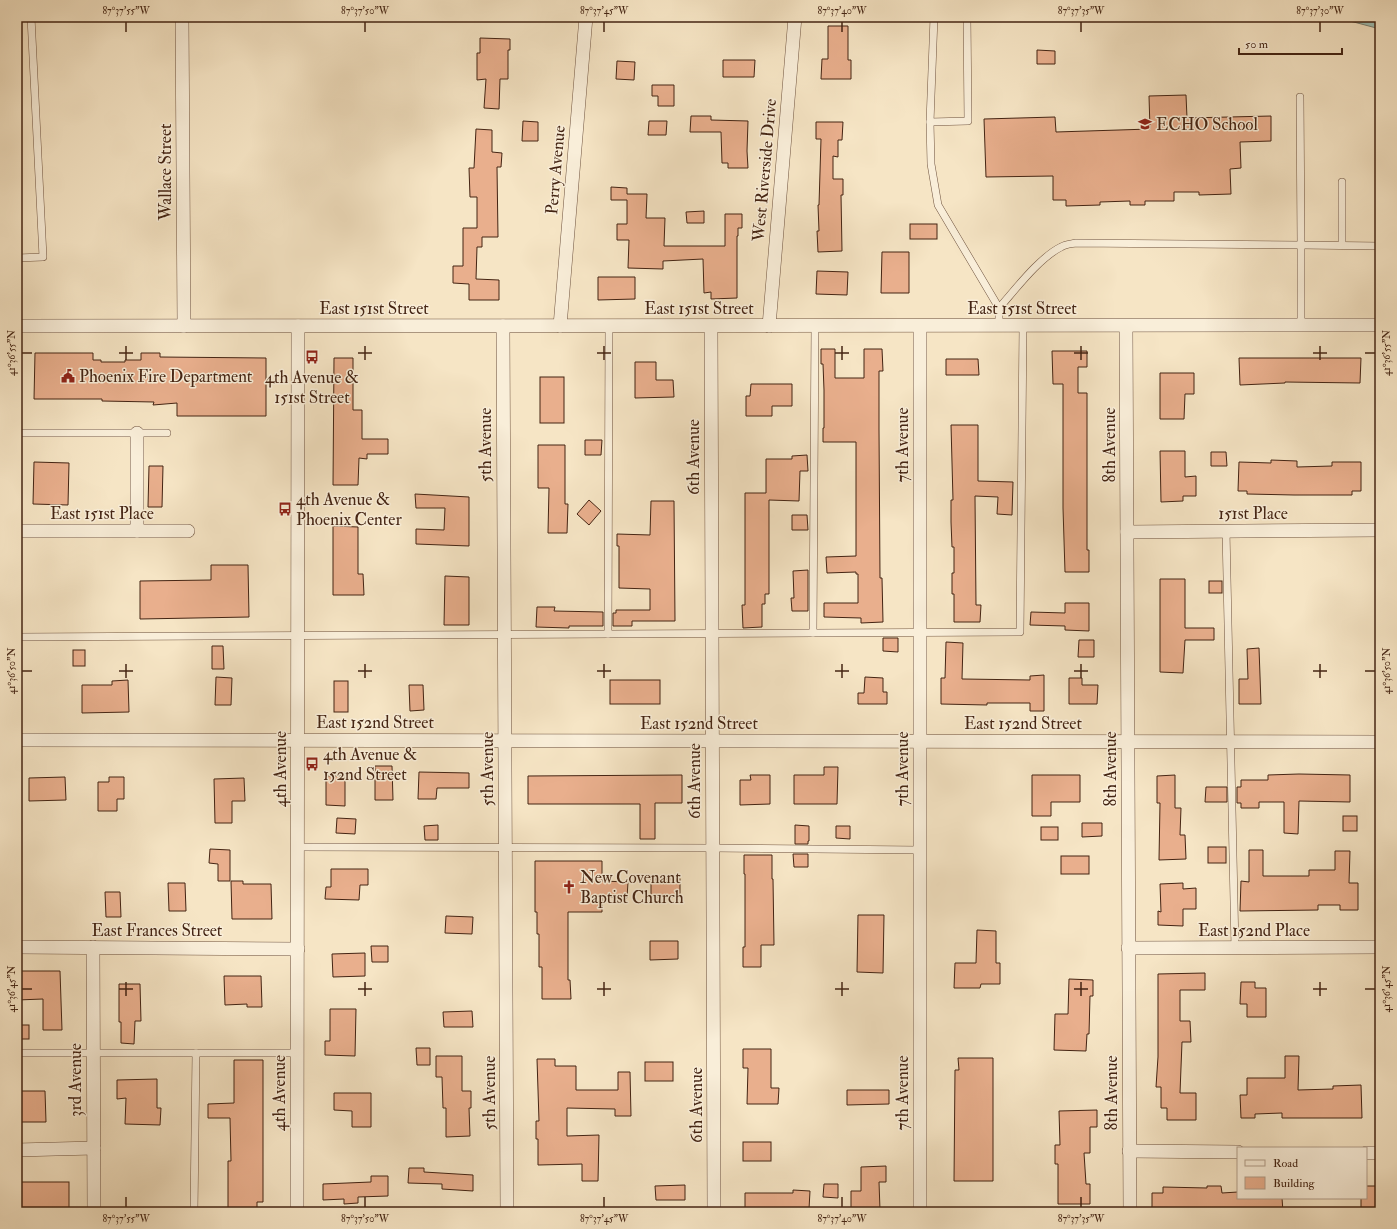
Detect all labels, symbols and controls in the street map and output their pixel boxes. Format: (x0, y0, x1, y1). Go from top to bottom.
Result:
text: 87°37'55"W (102, 5, 150, 17)
text: 87°37'50"W (341, 5, 390, 17)
text: 87°37'45"W (580, 5, 629, 17)
text: 87°37'40"W (818, 5, 867, 17)
text: 87°37'35"W (1058, 5, 1105, 17)
text: 87°37'30"W (1296, 5, 1344, 17)
scale bar (1239, 30, 1342, 56)
text: 50 m (1245, 37, 1269, 52)
street label: West Riverside Drive (748, 98, 781, 243)
place label: ECHO School (1156, 114, 1258, 135)
school or university icon: ECHO School (1137, 116, 1153, 132)
street label: Wallace Street (155, 123, 176, 222)
street label: Perry Avenue (541, 125, 571, 216)
street label: East 151st Street (319, 298, 429, 319)
street label: East 151st Street (644, 298, 754, 319)
street label: East 151st Street (967, 298, 1077, 319)
text: 41°36'55"N (6, 330, 18, 376)
text: 41°36'55"N (1381, 330, 1393, 376)
bus stop icon: 4th Avenue & 151st Street (304, 349, 320, 365)
place label: Phoenix Fire Department (79, 366, 253, 388)
place label: 4th Avenue & 151st Street (265, 367, 359, 408)
public building icon: Phoenix Fire Department (60, 368, 76, 384)
street label: 7th Avenue (892, 407, 913, 483)
street label: 8th Avenue (1099, 407, 1120, 483)
street label: 5th Avenue (475, 408, 496, 482)
street label: 6th Avenue (683, 419, 704, 495)
place label: 4th Avenue & Phoenix Center (296, 489, 402, 530)
bus stop icon: 4th Avenue & Phoenix Center (277, 501, 293, 517)
street label: East 151st Place (50, 503, 154, 524)
street label: 151st Place (1218, 503, 1288, 524)
text: 41°36'50"N (6, 648, 18, 694)
text: 41°36'50"N (1381, 648, 1393, 694)
street label: East 152nd Street (316, 712, 434, 733)
street label: East 152nd Street (640, 713, 758, 734)
street label: East 152nd Street (964, 713, 1082, 734)
street label: 4th Avenue (270, 731, 291, 807)
street label: 7th Avenue (892, 731, 913, 807)
street label: 8th Avenue (1100, 731, 1121, 807)
street label: 5th Avenue (477, 732, 498, 806)
street label: 6th Avenue (684, 743, 705, 819)
place label: 4th Avenue & 152nd Street (323, 744, 417, 785)
bus stop icon: 4th Avenue & 152nd Street (304, 756, 320, 772)
place label: New Covenant Baptist Church (580, 867, 684, 909)
church icon: New Covenant Baptist Church (561, 879, 577, 895)
street label: East Frances Street (92, 920, 223, 941)
street label: East 152nd Place (1198, 920, 1310, 941)
text: 41°36'45"N (6, 965, 18, 1013)
text: 41°36'45"N (1381, 965, 1393, 1013)
street label: 3rd Avenue (65, 1043, 86, 1117)
street label: 4th Avenue (269, 1055, 290, 1131)
street label: 7th Avenue (892, 1055, 913, 1131)
street label: 8th Avenue (1101, 1055, 1122, 1131)
street label: 5th Avenue (479, 1056, 500, 1130)
street label: 6th Avenue (686, 1067, 707, 1143)
legend (1237, 1147, 1367, 1199)
text: Road (1273, 1156, 1298, 1171)
text: Building (1273, 1176, 1316, 1191)
text: 87°37'55"W (102, 1213, 150, 1225)
text: 87°37'50"W (341, 1213, 390, 1225)
text: 87°37'45"W (580, 1213, 629, 1225)
text: 87°37'40"W (818, 1213, 867, 1225)
text: 87°37'35"W (1058, 1213, 1105, 1225)

